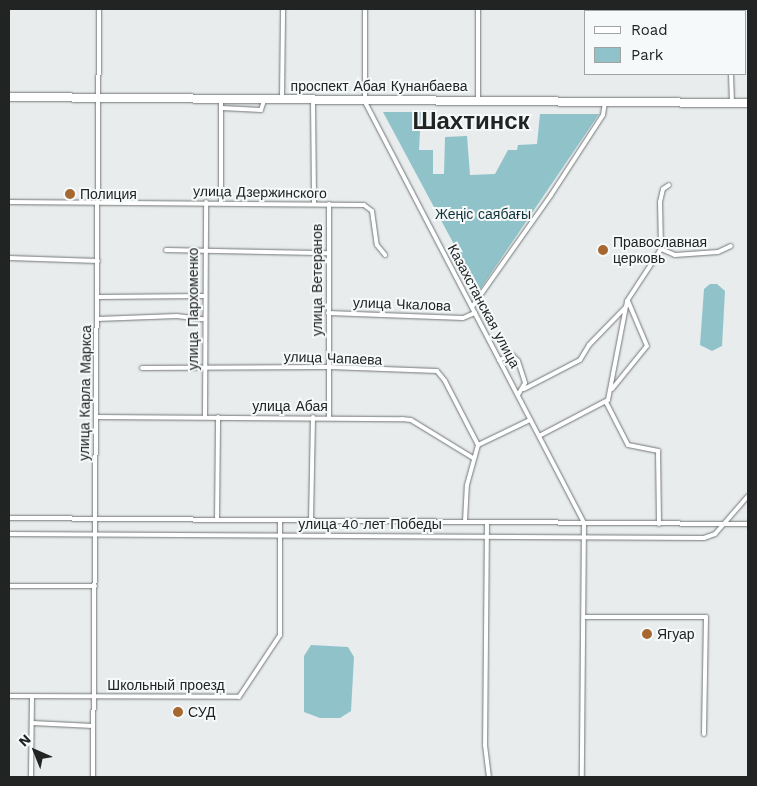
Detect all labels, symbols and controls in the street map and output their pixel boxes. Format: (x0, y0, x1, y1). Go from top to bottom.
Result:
legend (584, 10, 747, 75)
text: Road (631, 21, 668, 39)
text: Park (631, 46, 663, 64)
street label: проспект Абая Кунанбаева (291, 78, 467, 94)
district label: Шахтинск (412, 108, 530, 136)
street label: улица Дзержинского (193, 182, 327, 202)
place label: Полиция (80, 186, 137, 202)
marker: Полиция (64, 188, 76, 200)
park label: Жеңіс саябағы (435, 206, 531, 222)
street label: улица Ветеранов (309, 224, 325, 336)
place label: Православная церковь (613, 234, 707, 266)
street label: Казахстанская улица (444, 241, 524, 371)
marker: Православная церковь (597, 244, 609, 256)
street label: улица Пархоменко (185, 248, 201, 370)
street label: улица Чкалова (353, 294, 451, 314)
street label: улица Карла Маркса (75, 325, 95, 461)
street label: улица Чапаева (283, 348, 383, 368)
street label: улица Абая (252, 398, 328, 414)
street label: улица 40 лет Победы (298, 516, 442, 532)
place label: Ягуар (657, 626, 695, 642)
marker: Ягуар (641, 628, 653, 640)
street label: Школьный проезд (107, 677, 225, 693)
place label: СУД (188, 704, 215, 720)
marker: СУД (172, 706, 184, 718)
north arrow (10, 726, 60, 776)
text: N (15, 731, 34, 750)

